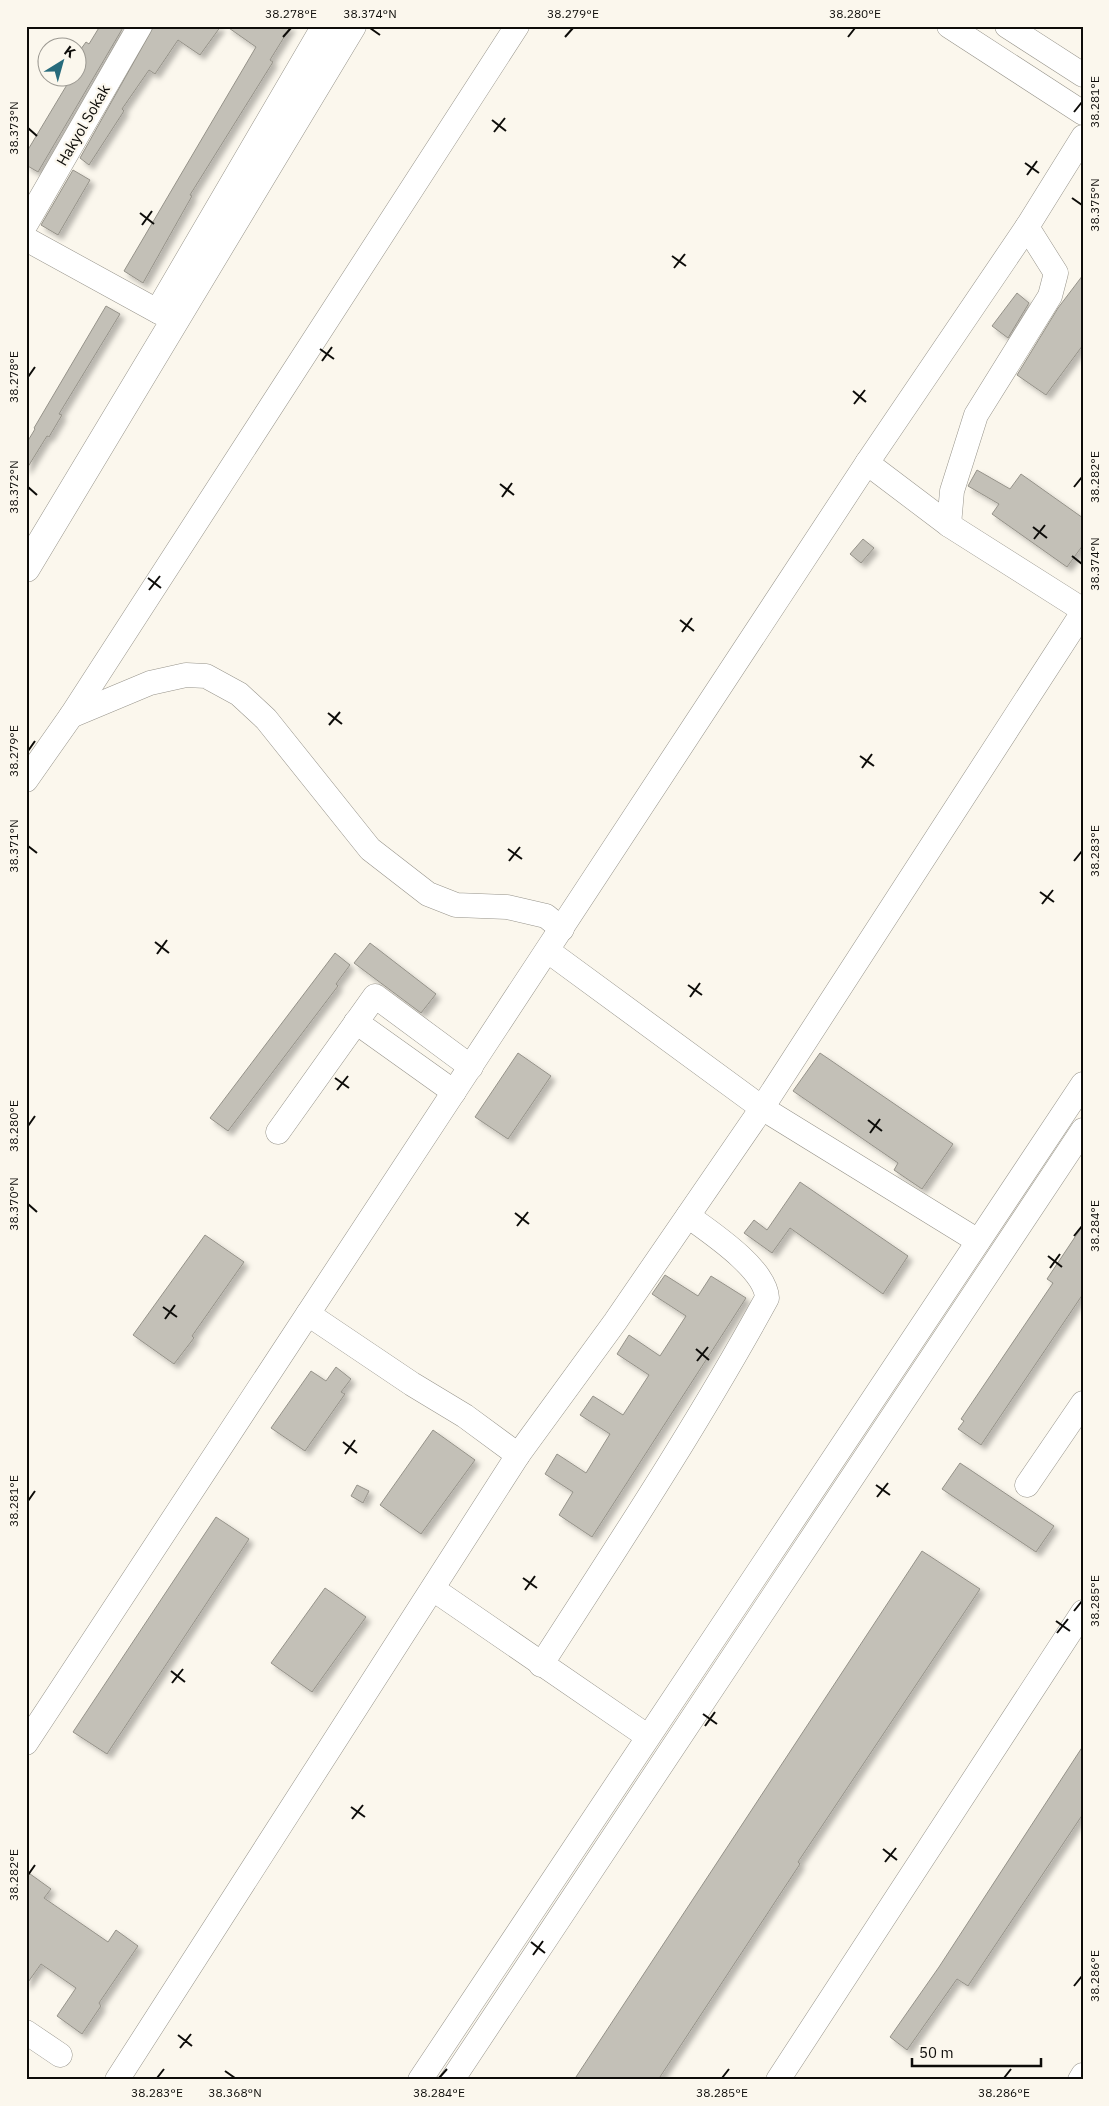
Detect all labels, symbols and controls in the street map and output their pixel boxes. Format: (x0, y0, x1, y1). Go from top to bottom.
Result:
text: 38.278°E (265, 6, 317, 21)
text: 38.374°N (343, 6, 397, 21)
text: 38.279°E (547, 6, 599, 21)
text: 38.280°E (829, 6, 881, 21)
north arrow (38, 38, 88, 88)
text: K (61, 41, 79, 62)
text: 38.281°E (1087, 76, 1102, 128)
street label: Hakyol Sokak (52, 81, 114, 169)
text: 38.373°N (6, 101, 21, 155)
text: 38.375°N (1087, 178, 1102, 232)
text: 38.278°E (6, 351, 21, 403)
text: 38.282°E (1087, 451, 1102, 503)
text: 38.372°N (6, 460, 21, 514)
text: 38.374°N (1087, 537, 1102, 591)
text: 38.279°E (6, 725, 21, 777)
text: 38.371°N (6, 819, 21, 873)
text: 38.283°E (1087, 825, 1102, 877)
text: 38.280°E (6, 1100, 21, 1152)
text: 38.370°N (6, 1177, 21, 1231)
text: 38.284°E (1087, 1200, 1102, 1252)
text: 38.281°E (6, 1475, 21, 1527)
text: 38.285°E (1087, 1575, 1102, 1627)
text: 38.282°E (6, 1849, 21, 1901)
text: 38.286°E (1087, 1950, 1102, 2002)
scale bar (912, 2036, 1040, 2068)
text: 50 m (919, 2043, 954, 2062)
text: 38.283°E (131, 2085, 183, 2100)
text: 38.368°N (208, 2085, 262, 2100)
text: 38.284°E (413, 2085, 465, 2100)
text: 38.285°E (696, 2085, 748, 2100)
text: 38.286°E (978, 2085, 1030, 2100)

